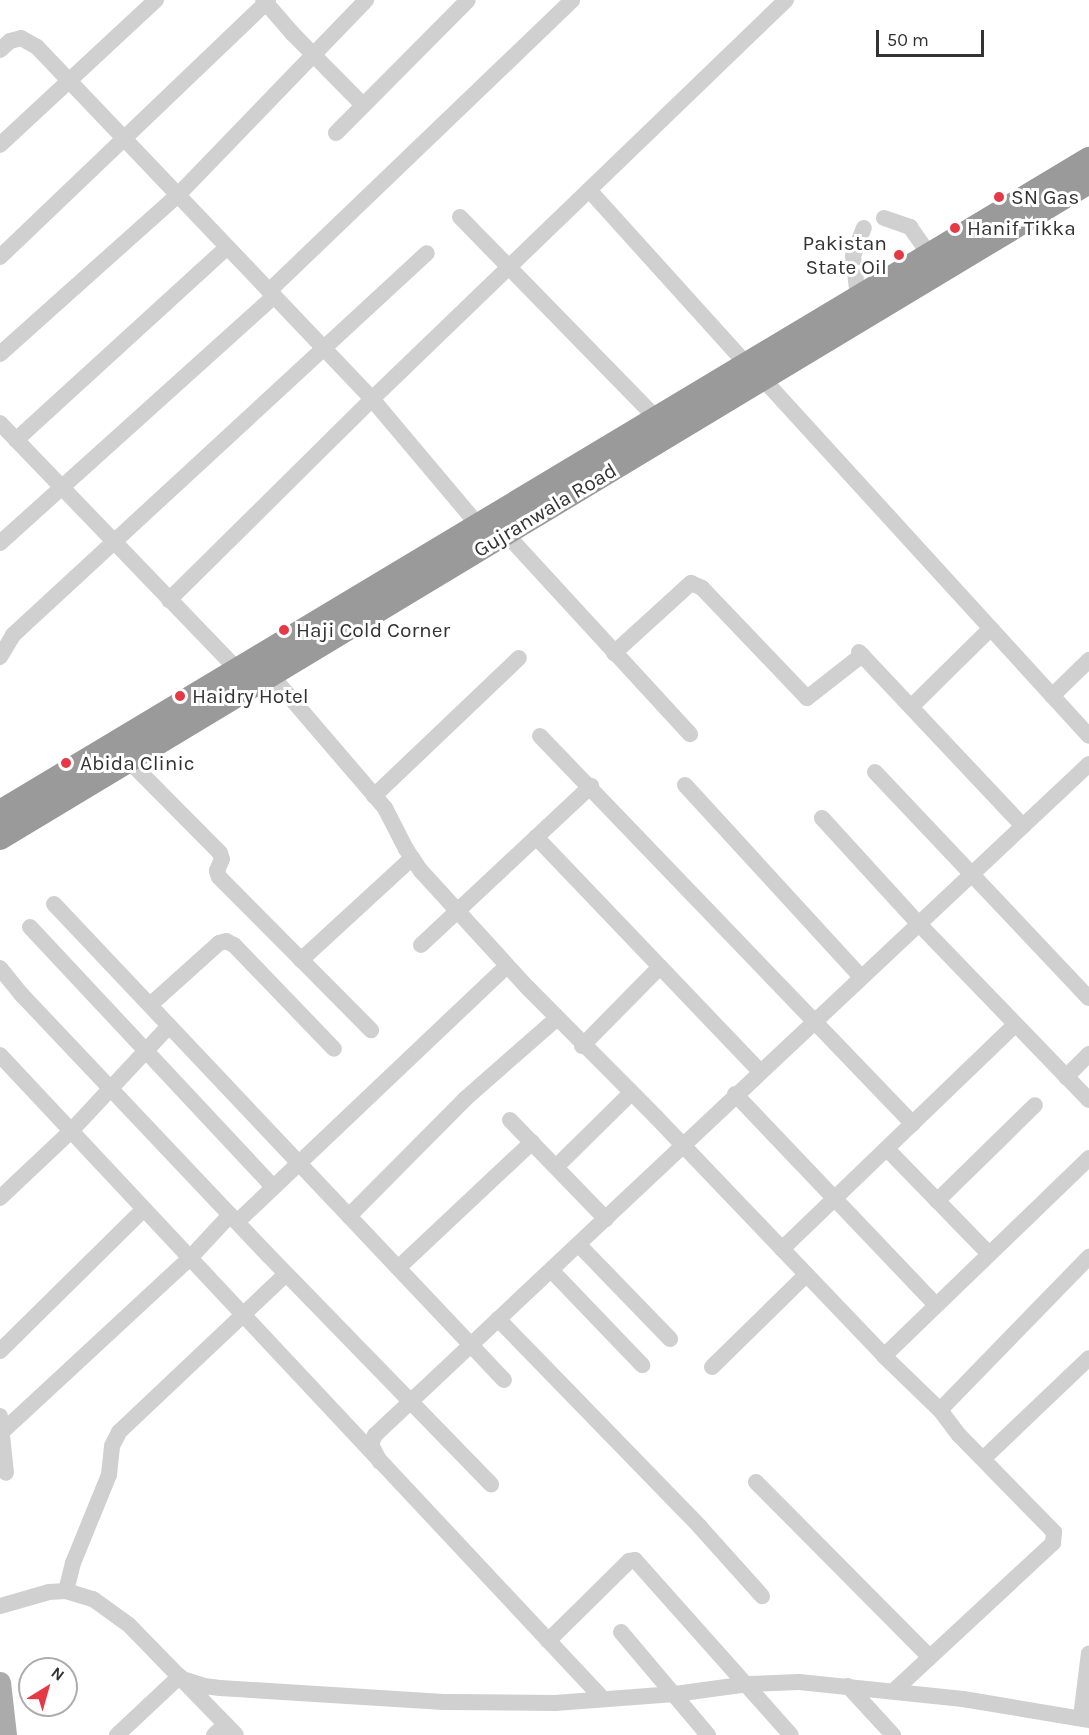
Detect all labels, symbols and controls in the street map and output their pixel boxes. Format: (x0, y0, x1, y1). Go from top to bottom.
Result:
scale bar (879, 18, 987, 56)
text: 50 m (887, 29, 929, 51)
place label: SN Gas (1011, 184, 1079, 210)
marker: SN Gas (992, 190, 1006, 204)
place label: Hanif Tikka (967, 215, 1076, 241)
marker: Hanif Tikka (948, 221, 962, 235)
place label: Pakistan State Oil (803, 230, 887, 280)
marker: Pakistan State Oil (892, 248, 906, 262)
street label: Gujranwala Road (469, 457, 621, 563)
place label: Haji Cold Corner (296, 617, 450, 643)
marker: Haji Cold Corner (277, 623, 291, 637)
place label: Haidry Hotel (192, 683, 309, 709)
marker: Haidry Hotel (173, 689, 187, 703)
place label: Abida Clinic (80, 750, 195, 776)
marker: Abida Clinic (57, 754, 75, 772)
north arrow (18, 1657, 78, 1717)
text: N (48, 1663, 68, 1685)

